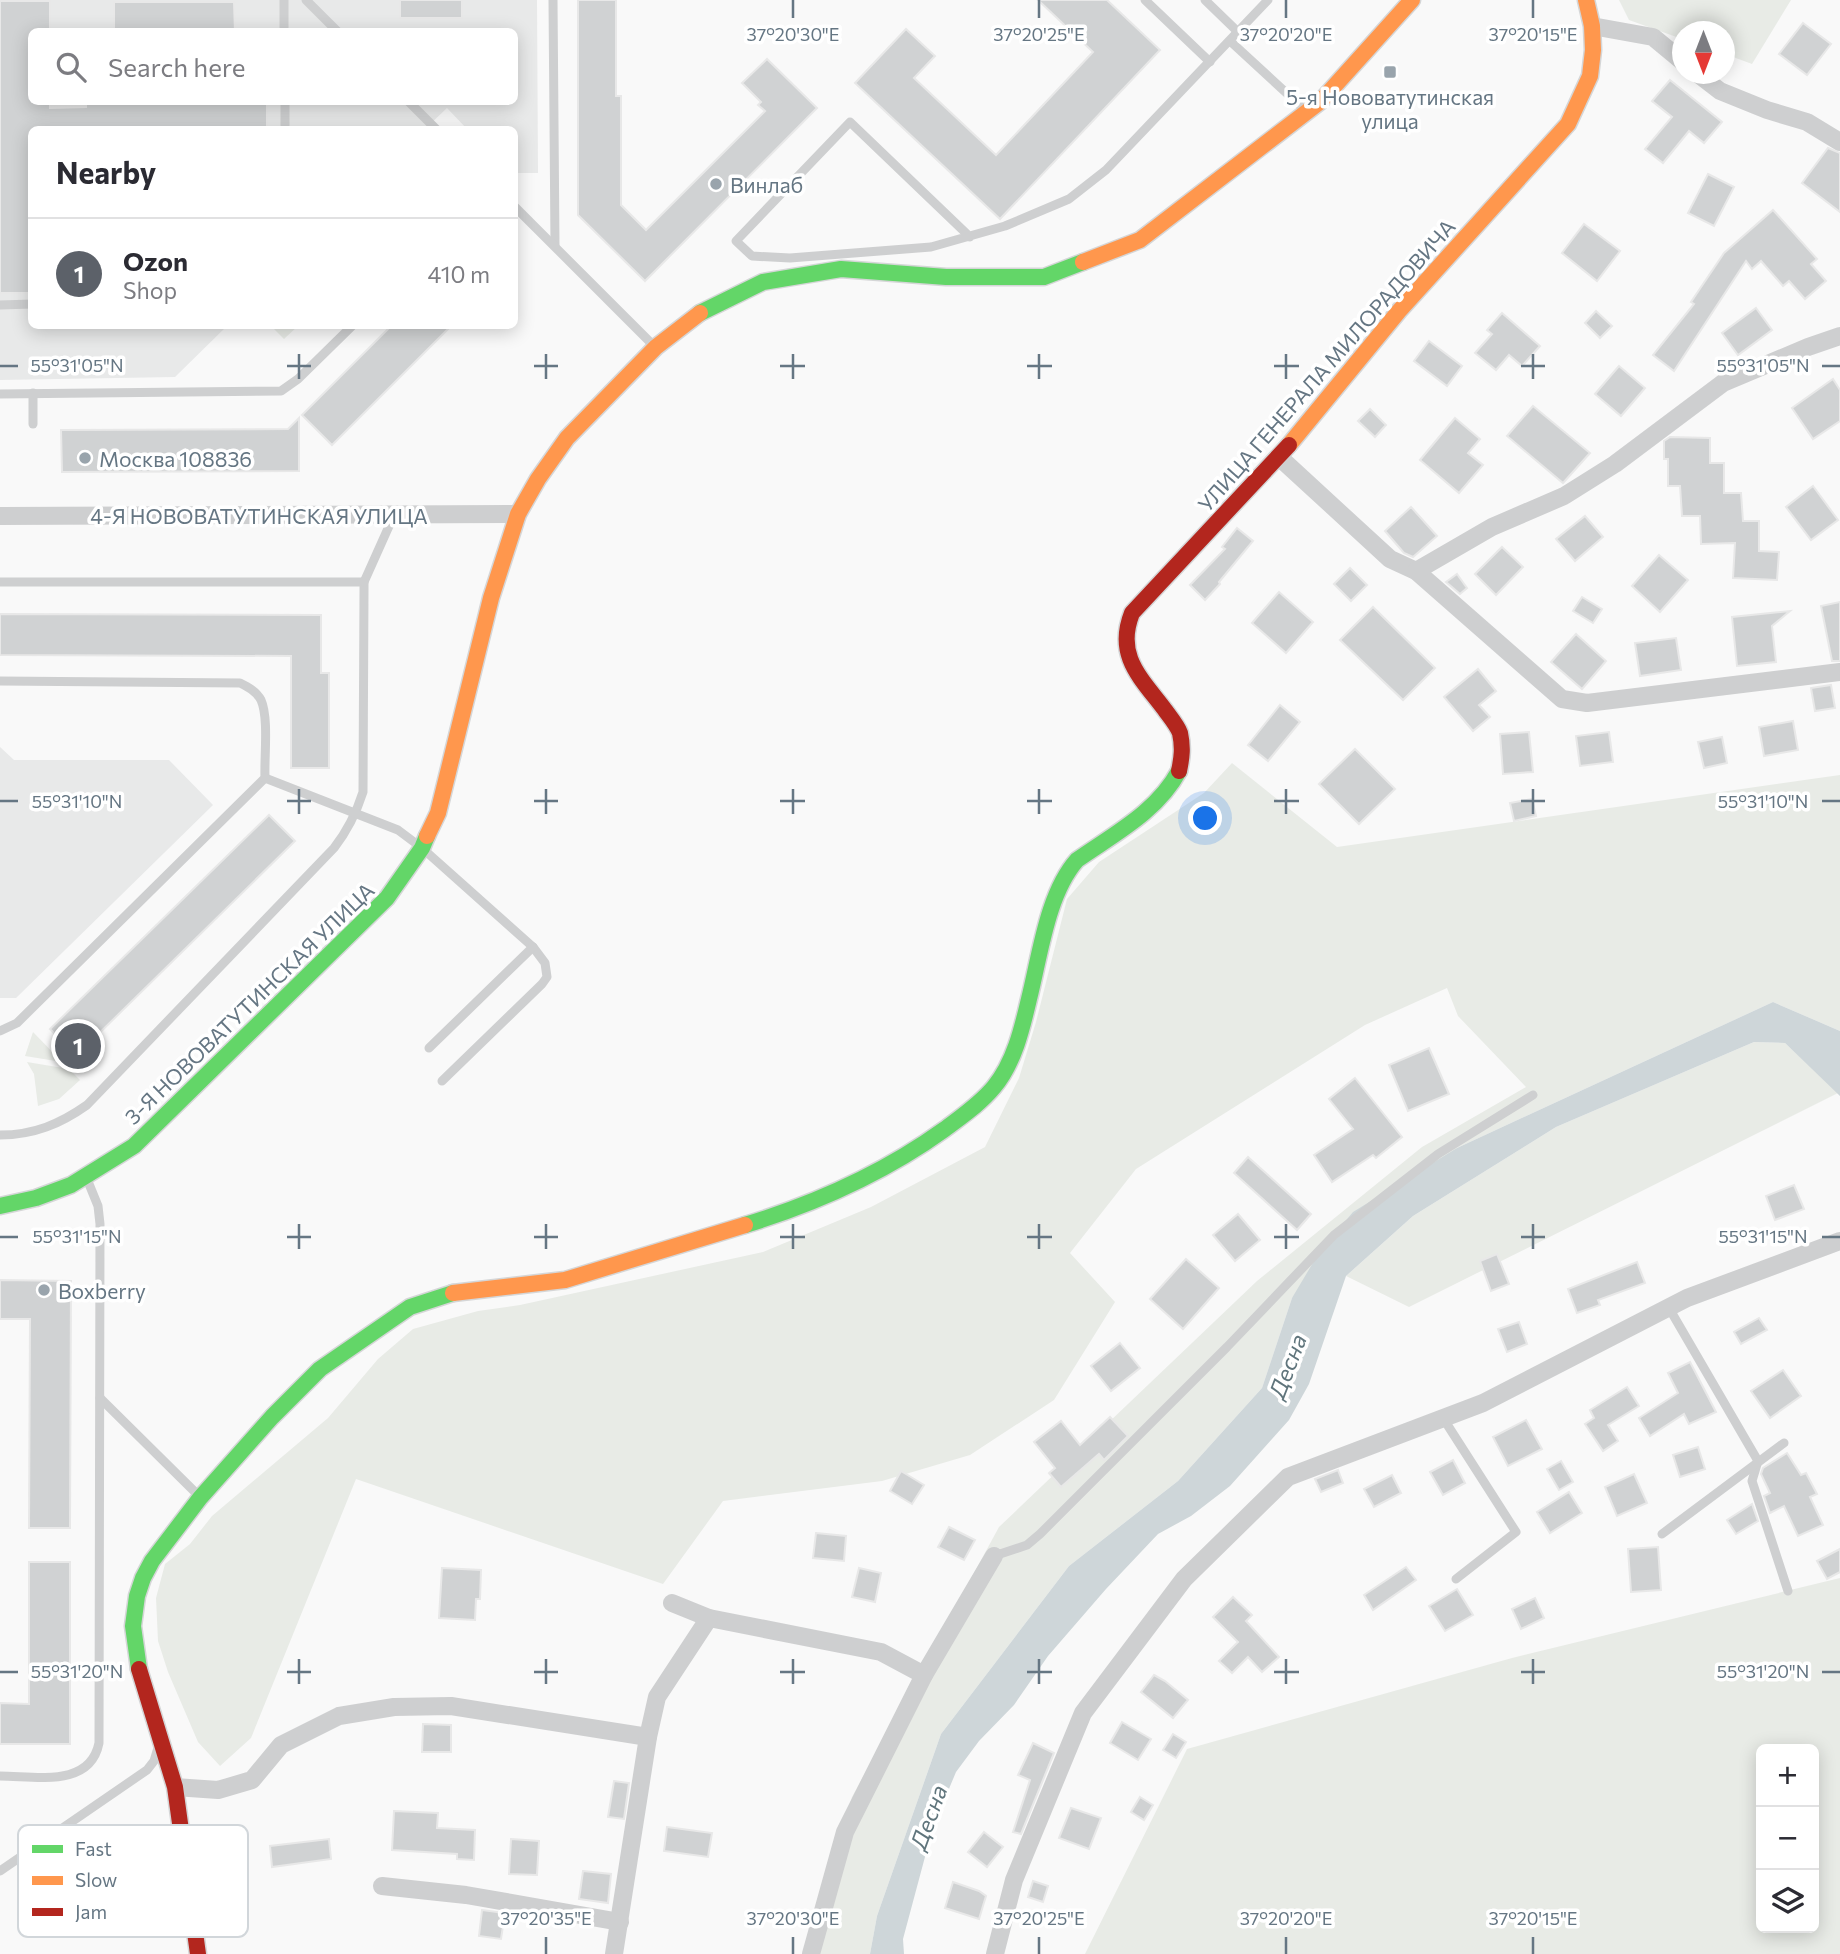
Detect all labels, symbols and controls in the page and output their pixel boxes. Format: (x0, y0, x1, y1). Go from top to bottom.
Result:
north arrow (1672, 21, 1735, 84)
text: 37°20'30"E (746, 23, 840, 45)
text: 37°20'25"E (993, 23, 1085, 45)
text: 37°20'20"E (1240, 23, 1332, 45)
text: 37°20'15"E (1488, 23, 1578, 45)
search box (28, 28, 518, 105)
icon: search (52, 48, 90, 86)
text: Search here (108, 51, 246, 82)
marker: 5-я Нововатутинская улица (1382, 64, 1398, 80)
place label: 5-я Нововатутинская улица (1286, 84, 1494, 133)
text: Nearby (56, 153, 156, 190)
place label: Винлаб (730, 172, 803, 197)
marker: Винлаб (708, 176, 724, 192)
street label: УЛИЦА ГЕНЕРАЛА МИЛОРАДОВИЧА (1192, 214, 1460, 516)
text: Ozon (123, 245, 188, 276)
text: 1 (74, 260, 84, 288)
text: 410 m (428, 260, 490, 288)
text: Shop (123, 276, 177, 304)
text: 55°31'05"N (30, 354, 124, 376)
text: 55°31'05"N (1716, 354, 1810, 376)
place label: Москва 108836 (99, 446, 252, 471)
marker: Москва 108836 (77, 450, 93, 466)
street label: 4-Я НОВОВАТУТИНСКАЯ УЛИЦА (90, 503, 428, 528)
text: 55°31'10"N (32, 790, 122, 812)
text: 55°31'10"N (1718, 790, 1808, 812)
your location (1188, 801, 1222, 835)
street label: 3-Я НОВОВАТУТИНСКАЯ УЛИЦА (119, 877, 379, 1129)
pin: 1 (55, 1020, 101, 1072)
text: 55°31'15"N (32, 1225, 122, 1247)
text: 55°31'15"N (1718, 1225, 1808, 1247)
place label: Boxberry (58, 1278, 146, 1303)
marker: Boxberry (36, 1282, 52, 1298)
water label: Десна (1261, 1330, 1312, 1404)
text: 55°31'20"N (31, 1660, 123, 1682)
text: 55°31'20"N (1717, 1660, 1809, 1682)
map controls (1756, 1744, 1819, 1933)
button: + (1756, 1744, 1819, 1807)
water label: Десна (903, 1781, 953, 1855)
button: − (1756, 1807, 1819, 1870)
legend (18, 1825, 248, 1937)
text: Fast (75, 1837, 112, 1860)
text: Slow (75, 1868, 117, 1891)
button: layers (1756, 1870, 1819, 1933)
text: Jam (75, 1900, 107, 1923)
text: 37°20'35"E (500, 1907, 592, 1929)
text: 37°20'30"E (746, 1907, 840, 1929)
text: 37°20'25"E (993, 1907, 1085, 1929)
text: 37°20'20"E (1240, 1907, 1332, 1929)
text: 37°20'15"E (1488, 1907, 1578, 1929)

